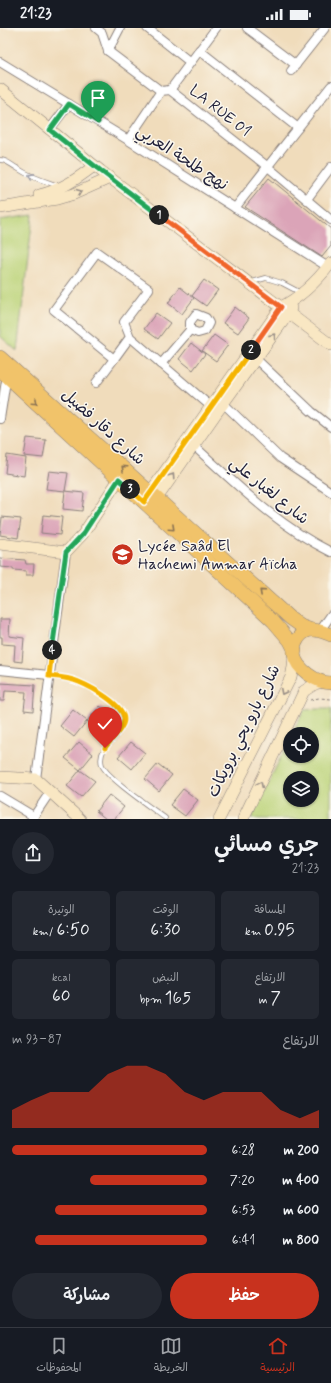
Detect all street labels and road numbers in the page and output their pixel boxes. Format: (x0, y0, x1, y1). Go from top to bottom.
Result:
street label: LA RUE 01 (185, 80, 255, 142)
street label: نهج طلحة العربي (130, 120, 232, 198)
street label: شارع دقار فضيل (57, 384, 149, 470)
street label: شارع لغبار علي (223, 453, 313, 532)
street label: شارع بارو يحي برويكات (203, 661, 288, 802)

